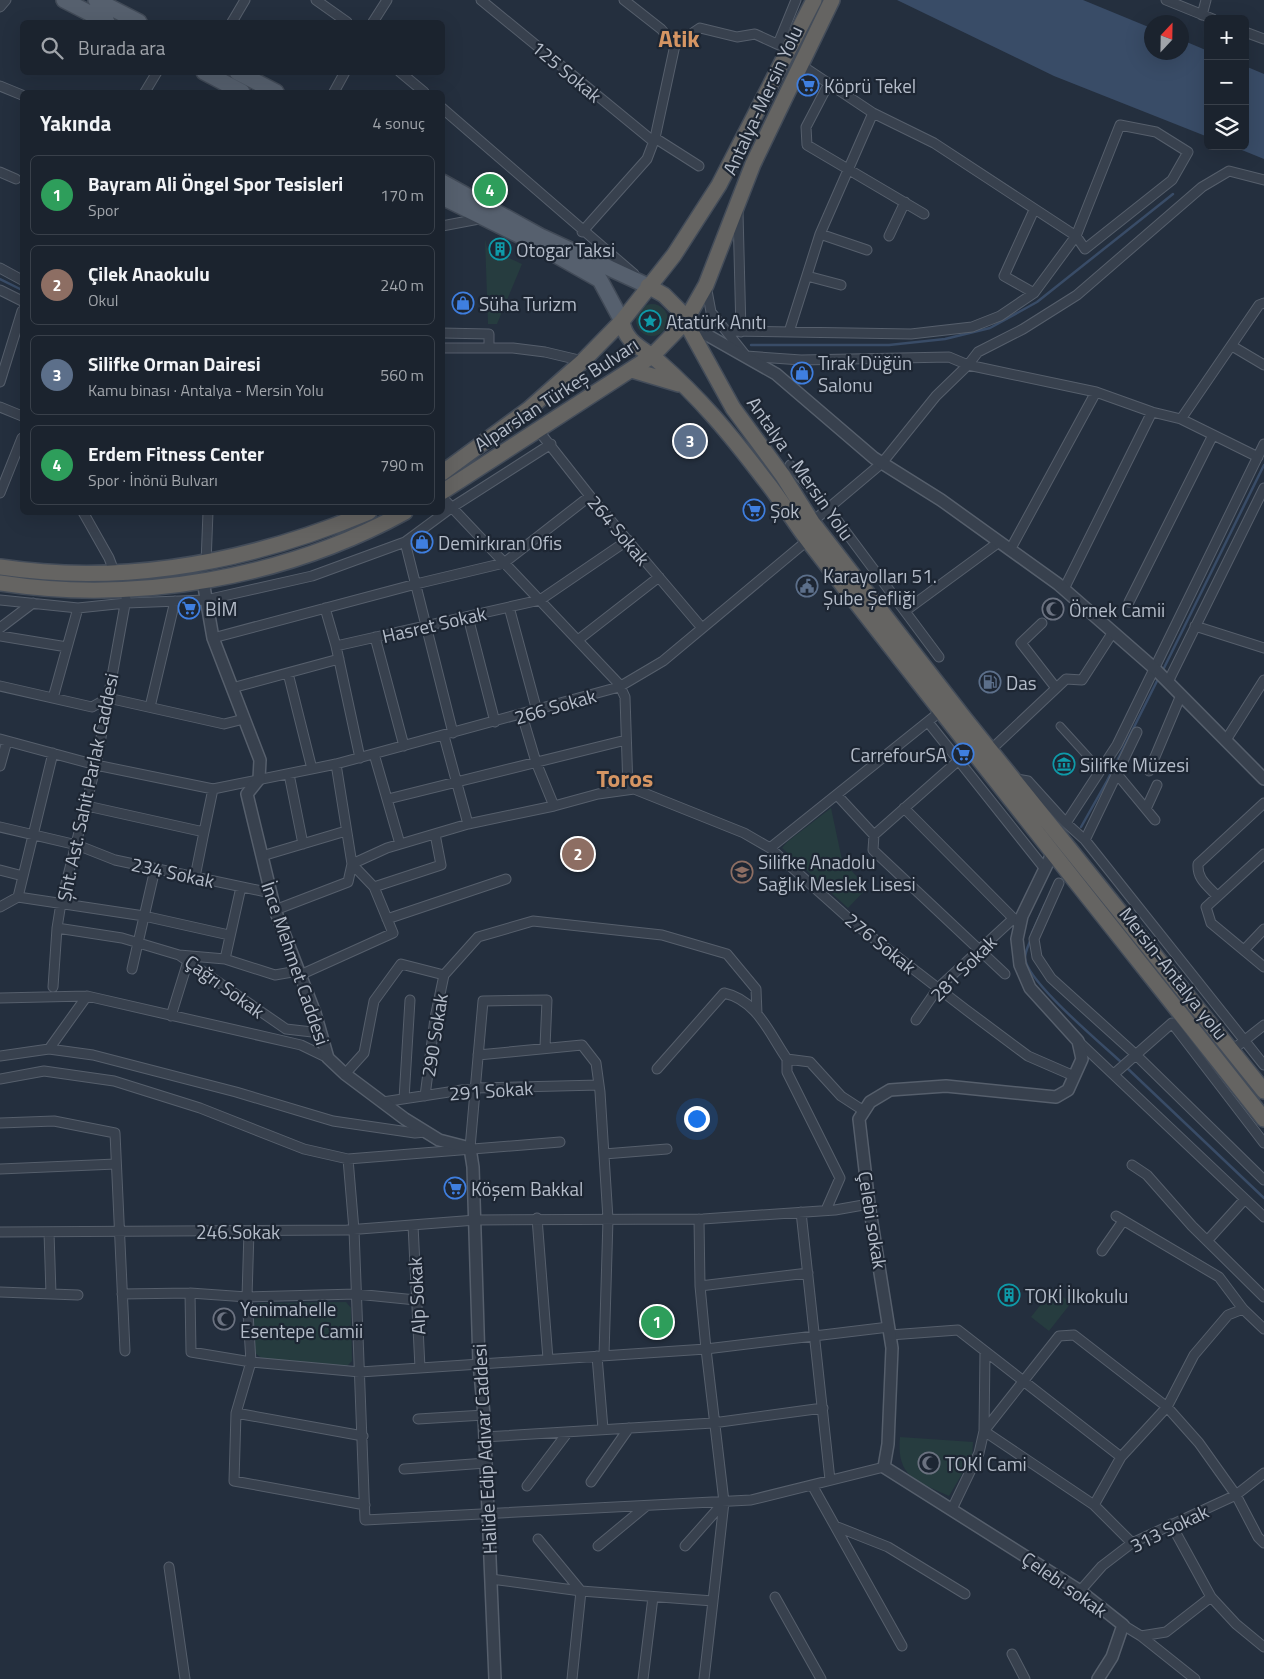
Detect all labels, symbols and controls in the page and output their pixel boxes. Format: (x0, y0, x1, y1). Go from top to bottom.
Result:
north arrow (1144, 15, 1189, 60)
map controls (1204, 15, 1249, 150)
button: + (1204, 15, 1249, 60)
search box (20, 20, 445, 75)
district label: Atik (658, 20, 700, 56)
street label: Antalya-Mersin Yolu (715, 21, 809, 179)
text: Burada ara (78, 33, 165, 62)
street label: 125 Sokak (525, 33, 609, 109)
icon: search (38, 34, 66, 62)
button: − (1204, 60, 1249, 105)
place label: Köprü Tekel (824, 71, 916, 100)
supermarket icon: Köprü Tekel (796, 73, 820, 97)
button: layers (1204, 105, 1249, 150)
text: Yakında (40, 107, 111, 139)
text: 4 sonuç (373, 111, 425, 135)
text: Bayram Ali Öngel Spor Tesisleri (88, 169, 343, 198)
pin: 4 (474, 171, 506, 209)
text: 1 (53, 183, 61, 207)
text: 170 m (380, 183, 424, 207)
text: Spor (88, 198, 119, 222)
place label: Otogar Taksi (516, 235, 615, 264)
building icon: Otogar Taksi (488, 237, 512, 261)
text: Çilek Anaokulu (88, 259, 210, 288)
text: 2 (53, 273, 61, 297)
text: 240 m (380, 273, 424, 297)
text: Okul (88, 288, 118, 312)
place label: Süha Turizm (479, 289, 577, 318)
shop icon: Süha Turizm (451, 291, 475, 315)
place label: Atatürk Anıtı (666, 307, 766, 336)
place icon: Atatürk Anıtı (638, 309, 662, 333)
street label: Alparslan Türkeş Bulvarı (468, 330, 644, 458)
place label: Tırak Düğün Salonu (818, 348, 912, 399)
text: Silifke Orman Dairesi (88, 349, 261, 378)
shop icon: Tırak Düğün Salonu (790, 361, 814, 385)
text: 3 (53, 363, 61, 387)
text: 560 m (380, 363, 424, 387)
text: Kamu binası · Antalya - Mersin Yolu (88, 378, 324, 402)
street label: Antalya - Mersin Yolu (740, 390, 862, 546)
pin: 3 (674, 422, 706, 460)
text: Erdem Fitness Center (88, 439, 264, 468)
text: 4 (53, 453, 61, 477)
text: 790 m (380, 453, 424, 477)
text: Spor · İnönü Bulvarı (88, 468, 218, 492)
street label: 264 Sokak (581, 488, 657, 572)
place label: Şok (770, 496, 799, 525)
supermarket icon: Şok (742, 498, 766, 522)
place label: Demirkıran Ofis (438, 528, 562, 557)
shop icon: Demirkıran Ofis (410, 530, 434, 554)
place label: Karayolları 51. Şube Şefliği (823, 561, 937, 612)
public building icon: Karayolları 51. Şube Şefliği (795, 574, 819, 598)
place label: BİM (205, 594, 237, 623)
place label: Örnek Camii (1069, 595, 1165, 624)
supermarket icon: BİM (177, 596, 201, 620)
mosque icon: Örnek Camii (1041, 597, 1065, 621)
street label: Hasret Sokak (379, 598, 489, 650)
place label: Das (1006, 668, 1037, 697)
street label: Şht. Ast. Sahit Parlak Caddesi (49, 670, 125, 904)
fuel station icon: Das (978, 670, 1002, 694)
street label: 266 Sokak (511, 680, 599, 732)
place label: CarrefourSA (850, 740, 947, 769)
supermarket icon: CarrefourSA (951, 742, 975, 766)
place label: Silifke Müzesi (1080, 750, 1189, 779)
museum icon: Silifke Müzesi (1052, 752, 1076, 776)
district label: Toros (597, 760, 653, 796)
pin: 2 (562, 835, 594, 873)
place label: Silifke Anadolu Sağlık Meslek Lisesi (758, 847, 916, 898)
street label: 234 Sokak (129, 849, 217, 895)
school or university icon: Silifke Anadolu Sağlık Meslek Lisesi (730, 860, 754, 884)
street label: İnce Mehmet Caddesi (254, 877, 338, 1049)
street label: Mersin-Antalya yolu (1113, 900, 1235, 1046)
street label: 276 Sokak (839, 905, 923, 981)
street label: 281 Sokak (923, 928, 1003, 1008)
street label: Çağrı Sokak (179, 947, 271, 1025)
street label: 290 Sokak (413, 991, 455, 1079)
street label: 291 Sokak (448, 1073, 534, 1107)
your location (684, 1106, 710, 1132)
street label: Çelebi sokak (851, 1169, 895, 1271)
place label: Köşem Bakkal (471, 1174, 583, 1203)
supermarket icon: Köşem Bakkal (443, 1176, 467, 1200)
street label: 246.Sokak (196, 1217, 280, 1246)
street label: Alp Sokak (399, 1256, 433, 1336)
place label: TOKİ İlkokulu (1025, 1281, 1128, 1310)
building icon: TOKİ İlkokulu (997, 1283, 1021, 1307)
place label: Yenimahelle Esentepe Camii (240, 1294, 363, 1345)
pin: 1 (641, 1303, 673, 1341)
mosque icon: Yenimahelle Esentepe Camii (212, 1307, 236, 1331)
street label: Halide Edip Adıvar Caddesi (464, 1343, 504, 1555)
place label: TOKİ Cami (945, 1449, 1027, 1478)
mosque icon: TOKİ Cami (917, 1451, 941, 1475)
street label: 313 Sokak (1125, 1497, 1213, 1559)
street label: Çelebi sokak (1016, 1544, 1114, 1624)

